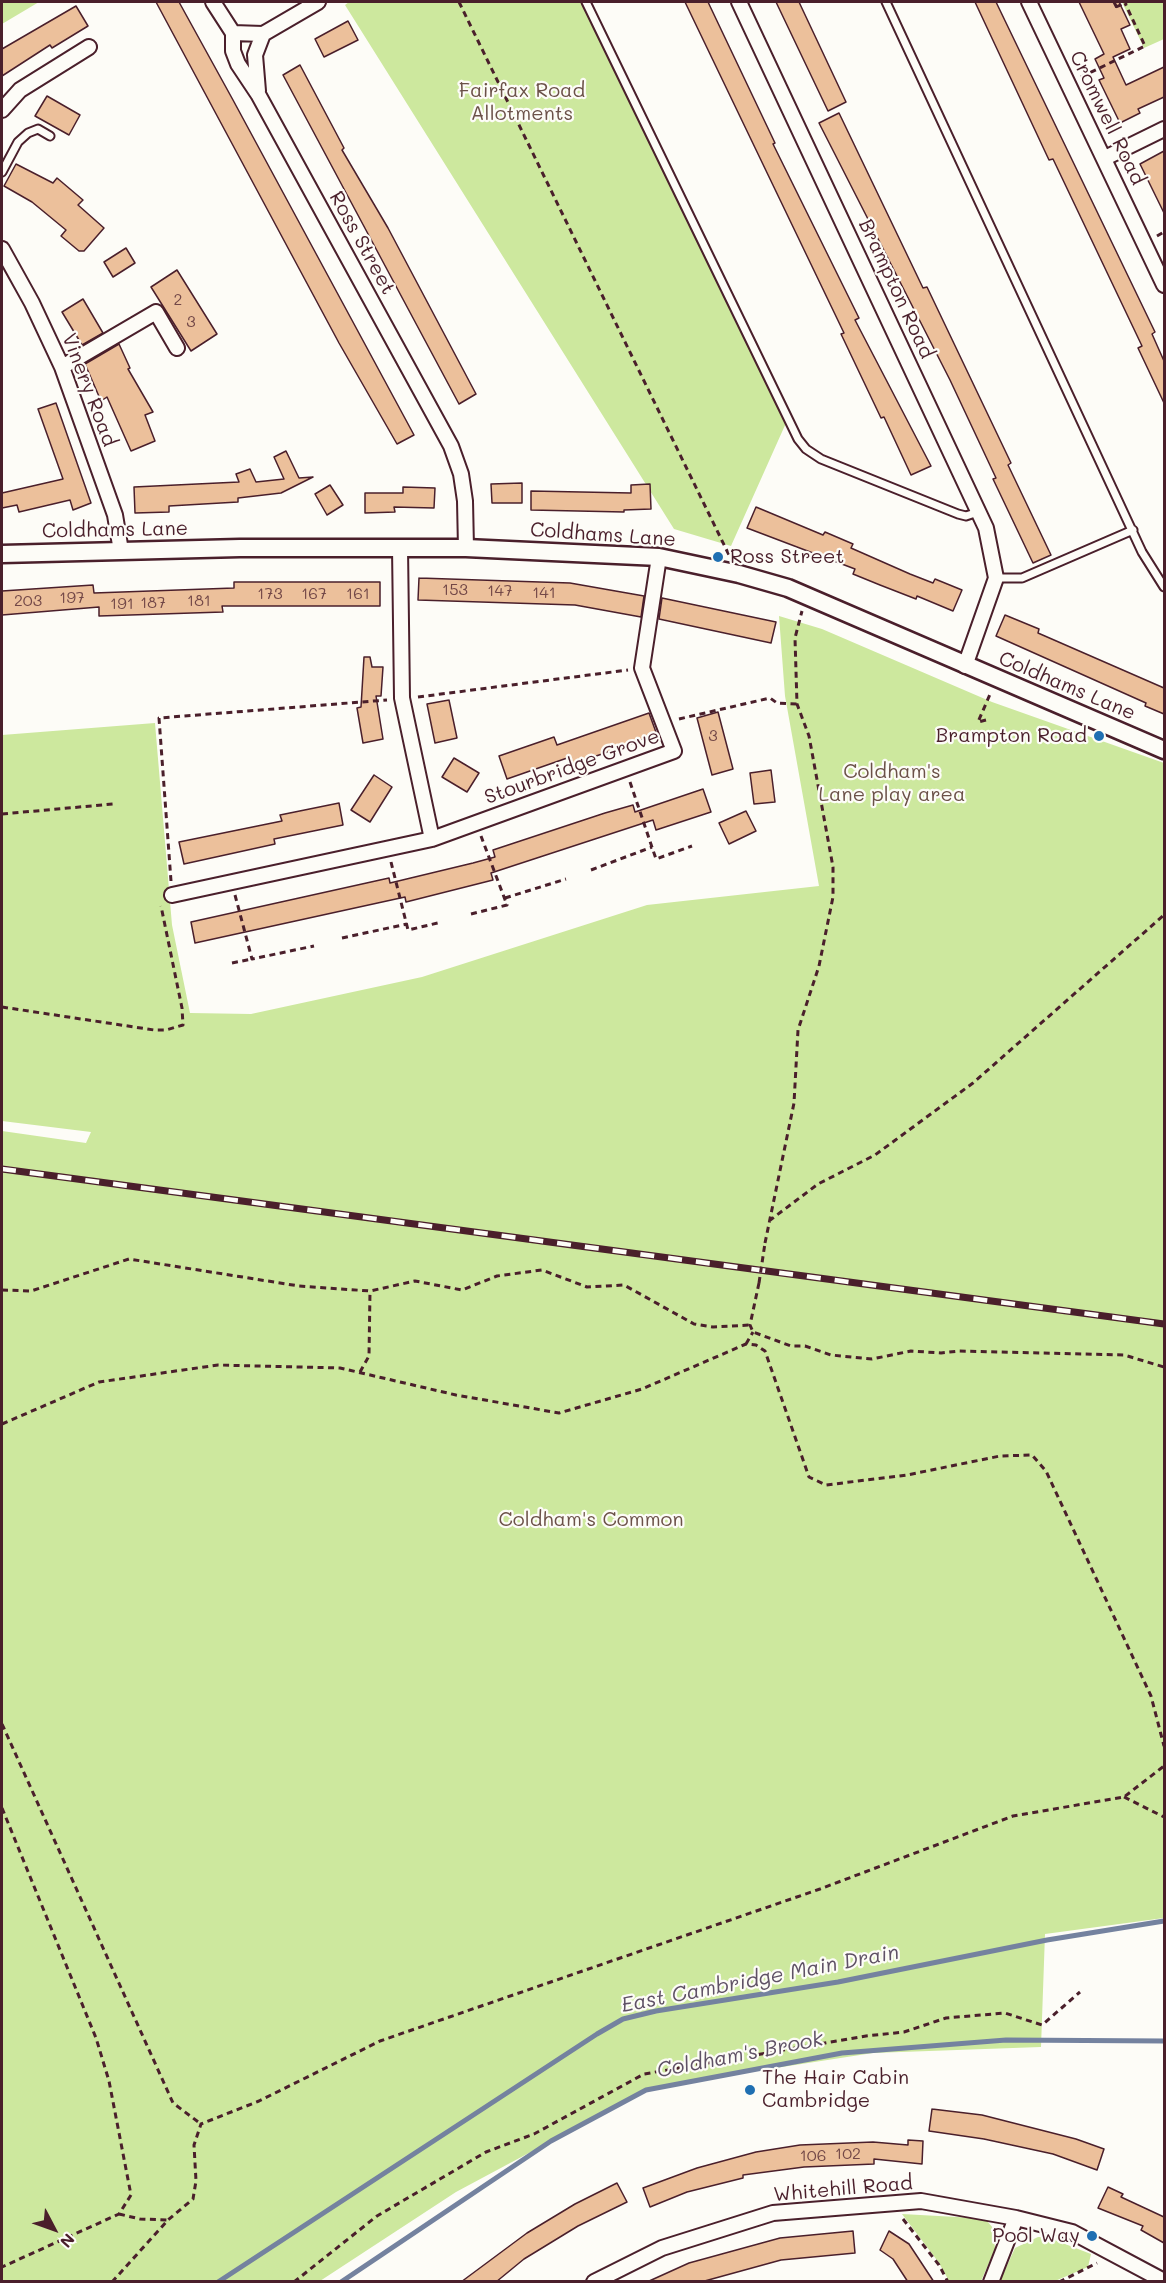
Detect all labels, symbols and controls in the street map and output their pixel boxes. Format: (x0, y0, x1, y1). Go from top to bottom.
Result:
street label: Cromwell Road (1064, 47, 1150, 189)
park label: Fairfax Road Allotments (459, 79, 585, 126)
street label: Ross Street (324, 187, 400, 299)
street label: Brampton Road (853, 215, 939, 363)
house number: 2 (174, 290, 182, 310)
house number: 3 (186, 312, 196, 332)
street label: Vinery Road (56, 330, 122, 450)
street label: Coldhams Lane (42, 517, 188, 543)
street label: Coldhams Lane (529, 518, 677, 552)
place label: Ross Street (730, 545, 844, 569)
marker: Ross Street (711, 550, 725, 564)
house number: 153 (442, 580, 468, 600)
house number: 147 (487, 581, 513, 601)
house number: 141 (532, 583, 556, 603)
house number: 173 (257, 584, 283, 604)
house number: 167 (301, 584, 327, 604)
house number: 161 (346, 584, 370, 604)
house number: 197 (59, 588, 85, 608)
house number: 203 (14, 591, 42, 611)
house number: 181 (187, 591, 211, 611)
house number: 187 (140, 593, 166, 613)
house number: 191 (110, 594, 134, 614)
street label: Coldhams Lane (995, 646, 1139, 726)
street label: Stourbridge Grove (481, 724, 663, 810)
place label: Brampton Road (936, 724, 1087, 748)
house number: 3 (708, 726, 718, 746)
marker: Brampton Road (1092, 729, 1106, 743)
park label: Coldham's Lane play area (819, 760, 965, 807)
park label: Coldham's Common (498, 1508, 684, 1532)
water label: East Cambridge Main Drain (619, 1940, 901, 2018)
water label: Coldham's Brook (655, 2027, 825, 2083)
place label: The Hair Cabin Cambridge (762, 2066, 909, 2113)
marker: The Hair Cabin Cambridge (743, 2083, 757, 2097)
house number: 102 (835, 2144, 861, 2164)
house number: 106 (800, 2146, 826, 2166)
street label: Whitehill Road (772, 2171, 914, 2207)
north arrow (24, 2199, 84, 2259)
place label: Pool Way (992, 2224, 1080, 2248)
marker: Pool Way (1085, 2229, 1099, 2243)
text: N (56, 2230, 80, 2253)

